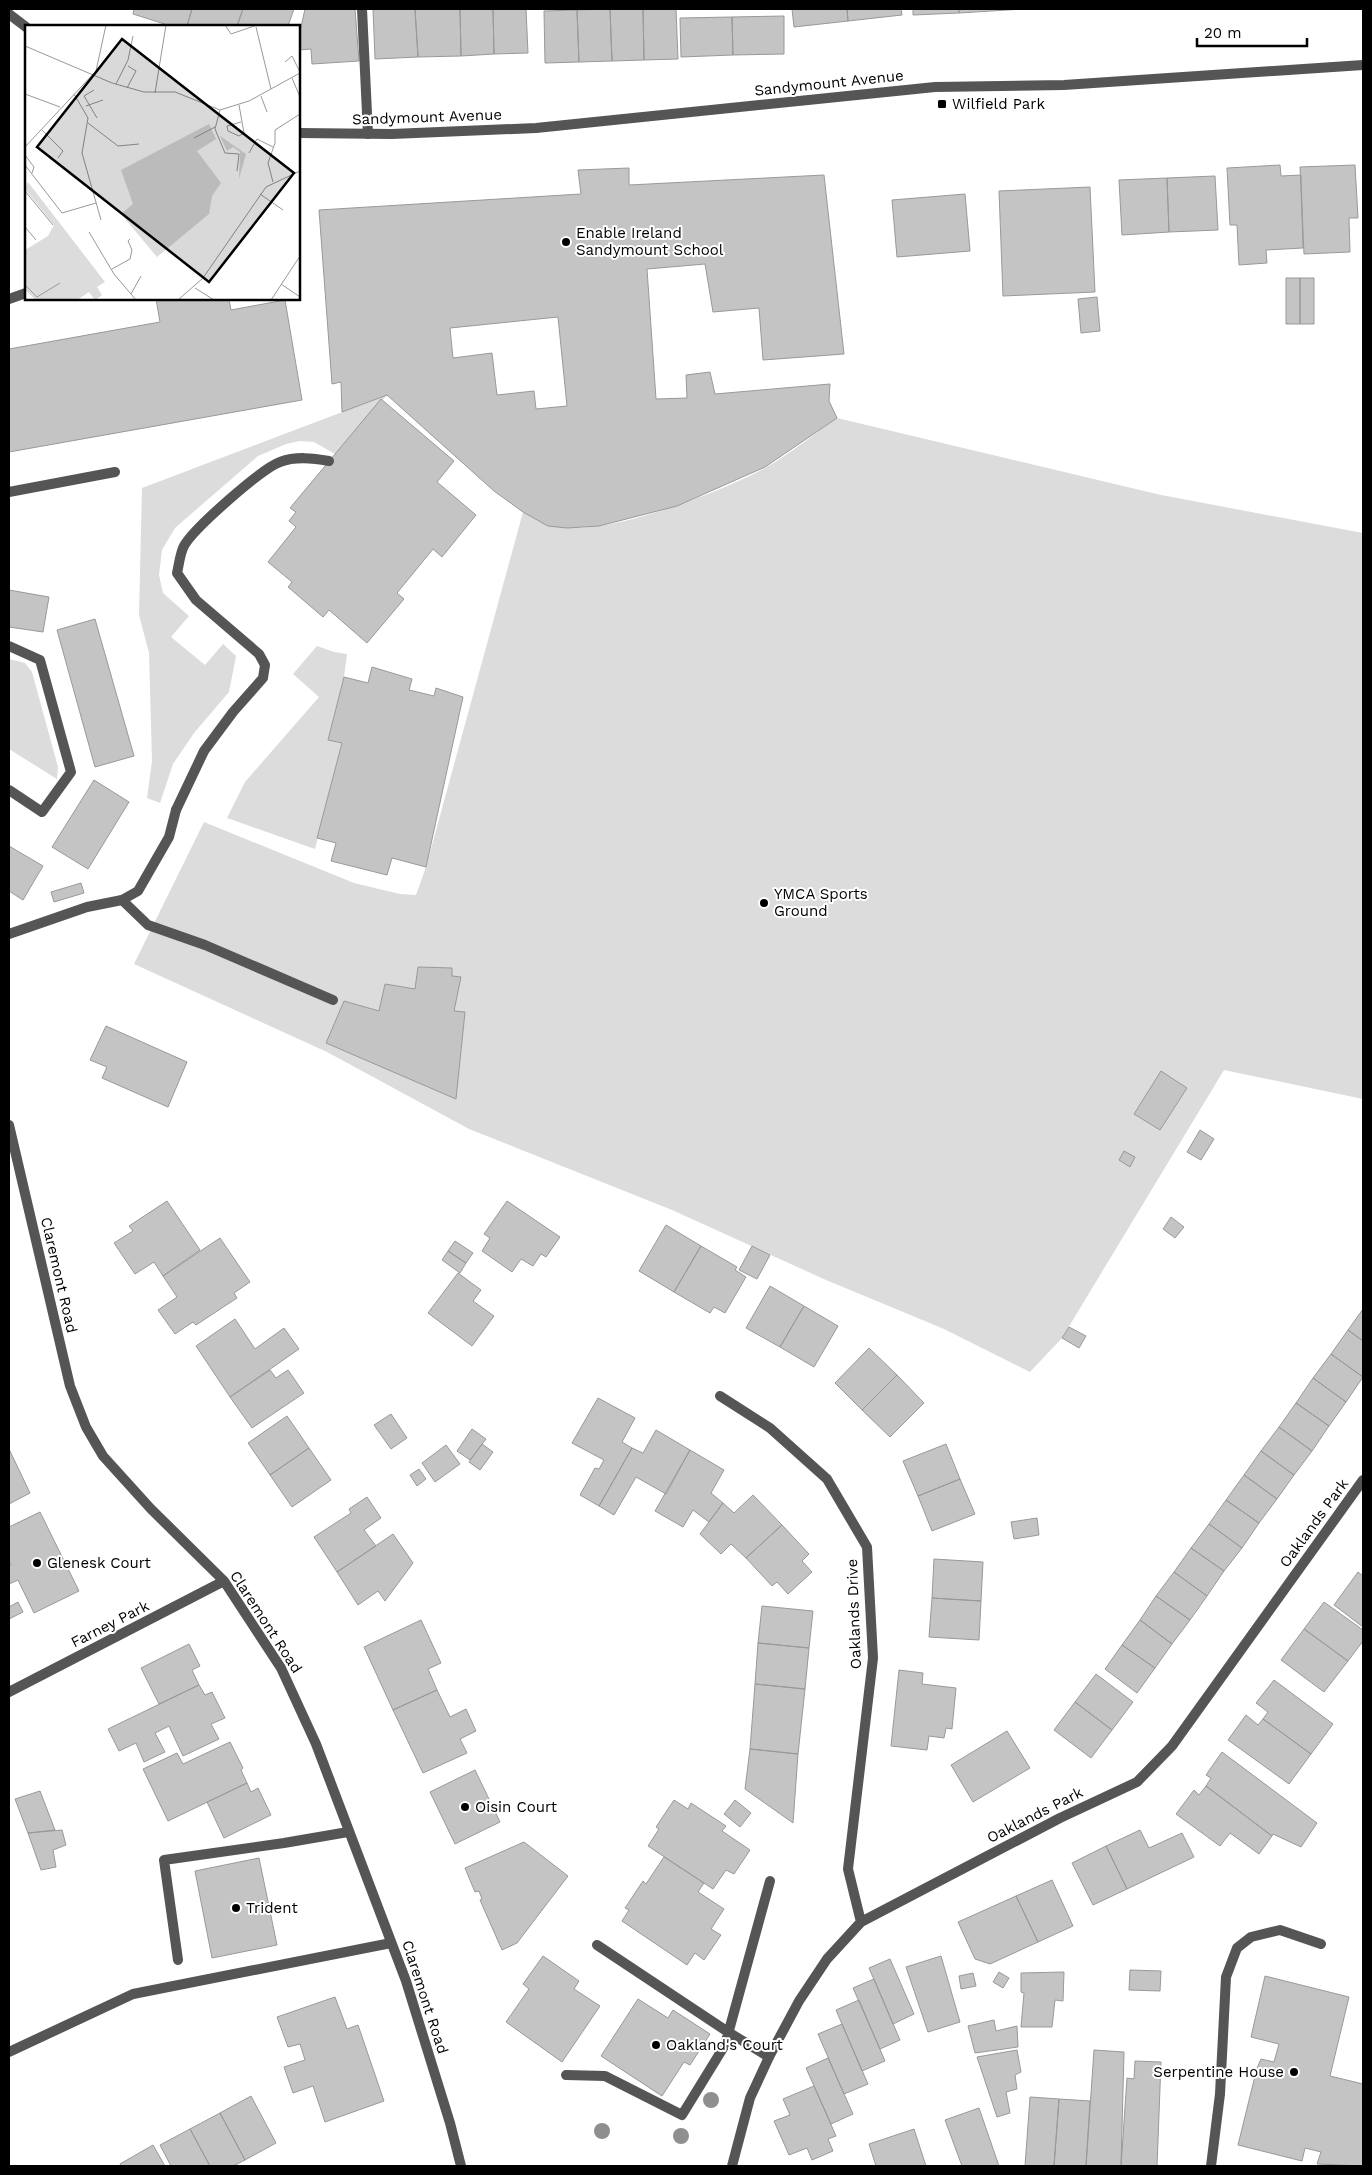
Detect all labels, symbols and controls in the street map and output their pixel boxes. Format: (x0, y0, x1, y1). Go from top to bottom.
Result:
scale bar (1197, 15, 1307, 47)
text: 20 m (1204, 24, 1242, 42)
inset map (25, 25, 300, 300)
street label: Sandymount Avenue (753, 66, 905, 100)
place label: Wilfield Park (952, 95, 1045, 113)
marker: Wilfield Park (936, 98, 948, 110)
street label: Sandymount Avenue (352, 105, 502, 129)
place label: Enable Ireland Sandymount School (576, 224, 724, 259)
marker: Enable Ireland Sandymount School (560, 236, 572, 248)
place label: YMCA Sports Ground (774, 885, 868, 920)
marker: YMCA Sports Ground (758, 897, 770, 909)
street label: Claremont Road (37, 1215, 81, 1335)
street label: Oaklands Park (1276, 1475, 1353, 1571)
place label: Glenesk Court (47, 1554, 151, 1572)
marker: Glenesk Court (31, 1557, 43, 1569)
street label: Oaklands Drive (843, 1559, 865, 1669)
street label: Claremont Road (226, 1567, 306, 1677)
street label: Farney Park (68, 1596, 153, 1651)
street label: Oaklands Park (984, 1783, 1086, 1847)
place label: Oisin Court (475, 1798, 558, 1816)
marker: Oisin Court (459, 1801, 471, 1813)
place label: Trident (246, 1899, 298, 1917)
marker: Trident (230, 1902, 242, 1914)
street label: Claremont Road (398, 1938, 452, 2056)
place label: Oakland's Court (666, 2036, 784, 2054)
marker: Oakland's Court (650, 2039, 662, 2051)
place label: Serpentine House (1153, 2063, 1284, 2081)
marker: Serpentine House (1288, 2066, 1300, 2078)

